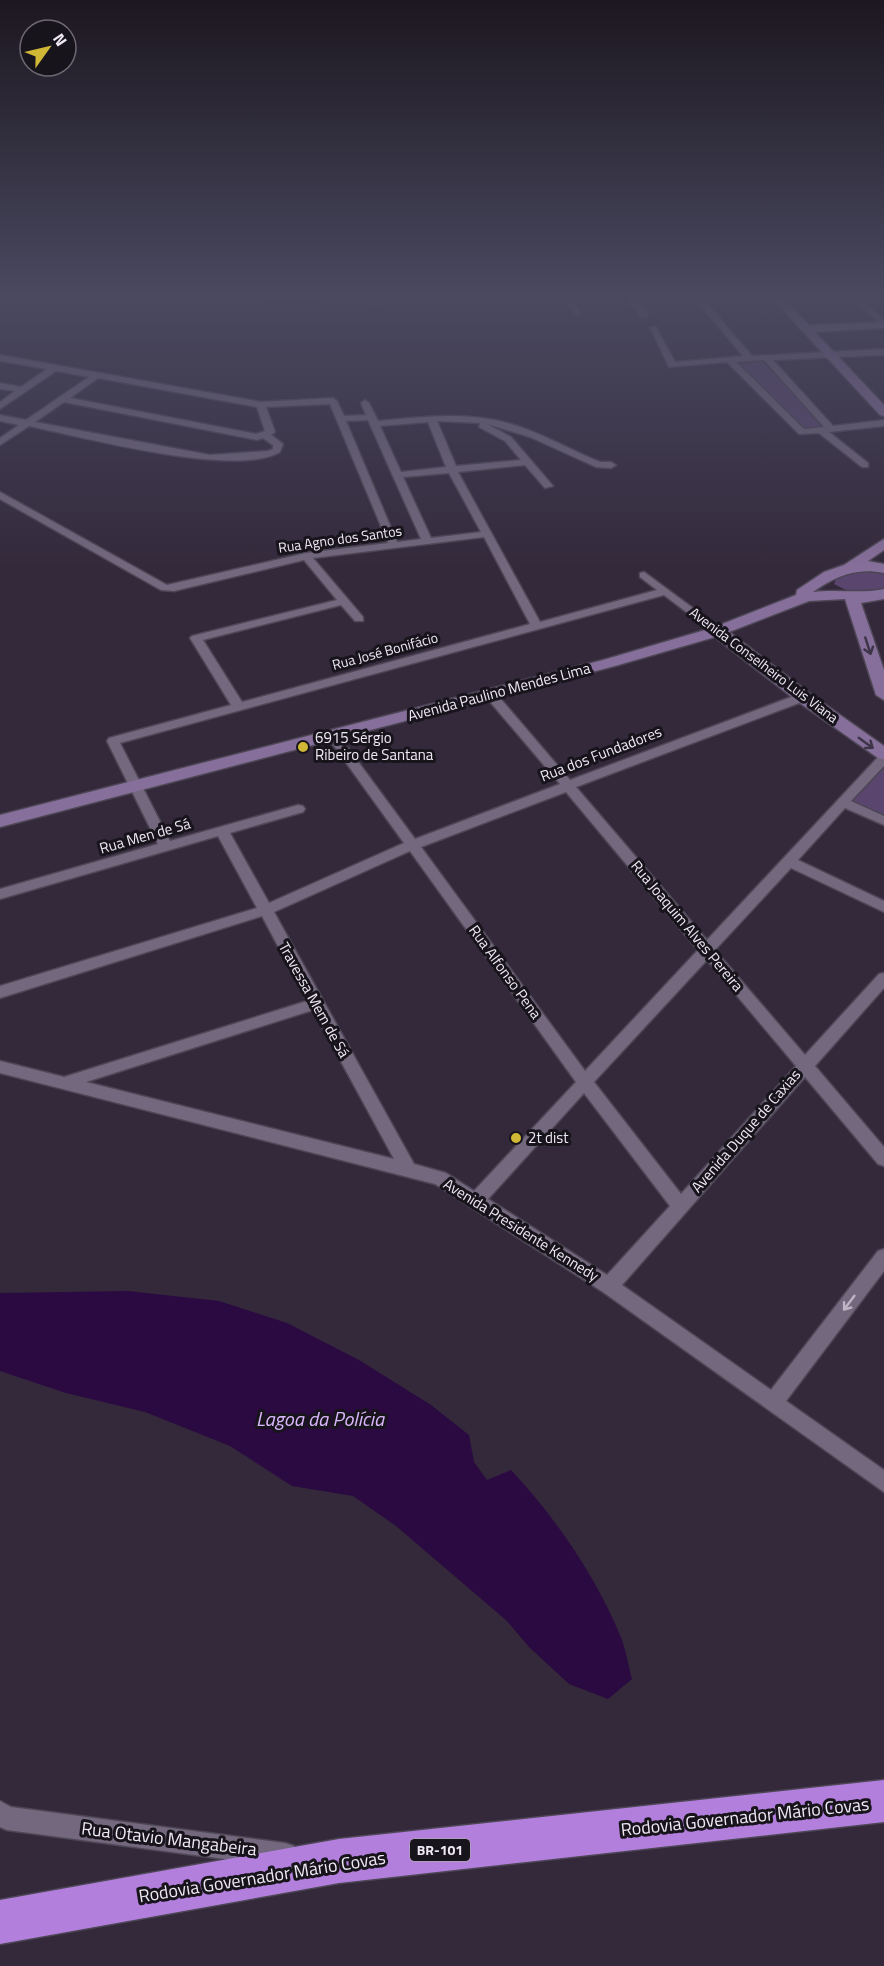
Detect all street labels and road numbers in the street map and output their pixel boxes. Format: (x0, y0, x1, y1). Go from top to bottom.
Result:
street label: Rua Agno dos Santos (277, 519, 403, 558)
street label: Avenida Conselheiro Luis Viana (686, 602, 843, 728)
street label: Rua José Bonifácio (330, 626, 440, 675)
street label: Avenida Paulino Mendes Lima (405, 656, 593, 727)
street label: Rua dos Fundadores (537, 720, 665, 787)
street label: Rua Men de Sá (97, 811, 194, 860)
street label: Rua Joaquim Alves Pereira (626, 855, 750, 997)
street label: Rua Alfonso Pena (463, 920, 548, 1024)
street label: Travessa Mem de Sá (273, 938, 356, 1062)
street label: Avenida Duque de Caxias (685, 1064, 806, 1197)
street label: Avenida Presidente Kennedy (439, 1172, 604, 1287)
street label: Rodovia Governador Mário Covas (619, 1790, 870, 1843)
street label: Rua Otavio Mangabeira (80, 1814, 258, 1863)
road number: BR-101 (410, 1839, 470, 1861)
street label: Rodovia Governador Mário Covas (137, 1844, 387, 1909)

